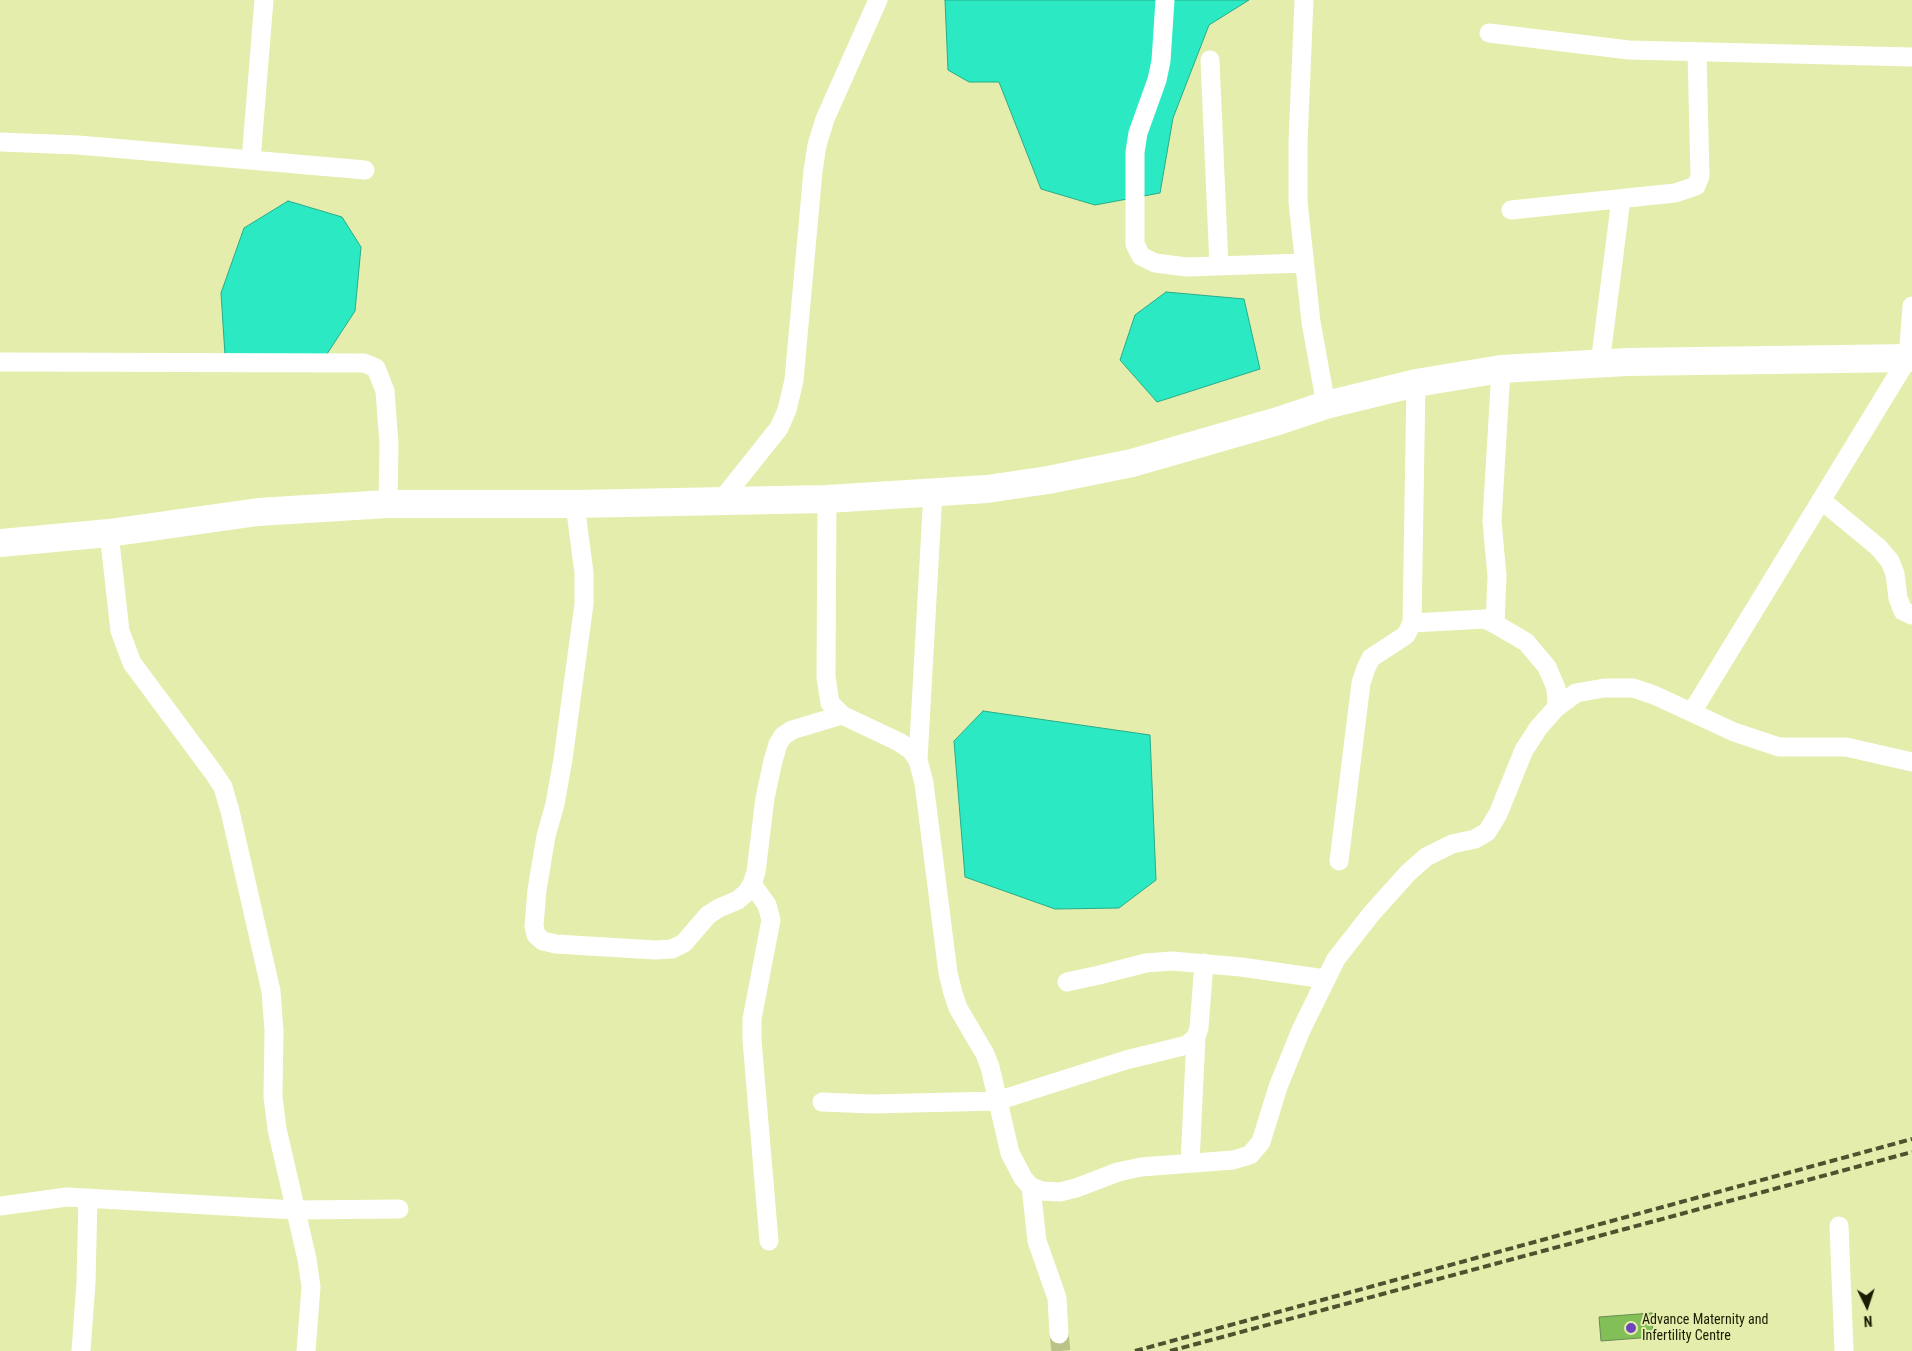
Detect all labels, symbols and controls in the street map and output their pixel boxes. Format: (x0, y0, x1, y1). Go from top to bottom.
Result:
north arrow (1842, 1281, 1892, 1331)
place label: Advance Maternity and Infertility Centre (1642, 1312, 1768, 1344)
text: N (1863, 1313, 1873, 1329)
marker: Advance Maternity and Infertility Centre (1624, 1321, 1638, 1335)

